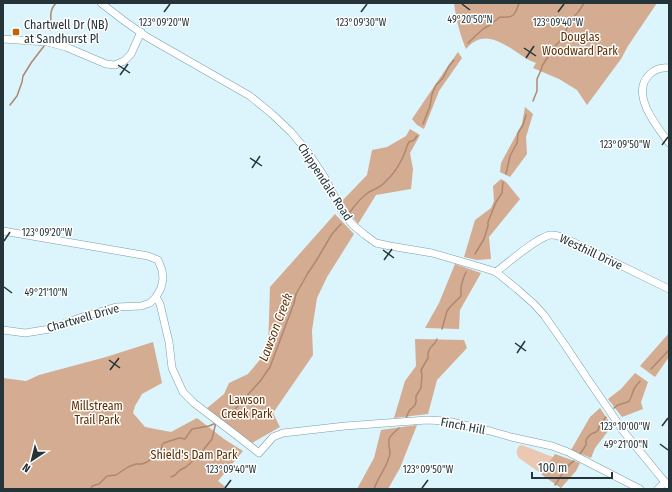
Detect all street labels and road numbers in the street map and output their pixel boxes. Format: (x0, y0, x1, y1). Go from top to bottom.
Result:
street label: Chippendale Road (295, 141, 355, 223)
street label: Westhill Drive (557, 231, 625, 273)
street label: Chartwell Drive (45, 301, 121, 335)
street label: Finch Hill (440, 415, 486, 437)

